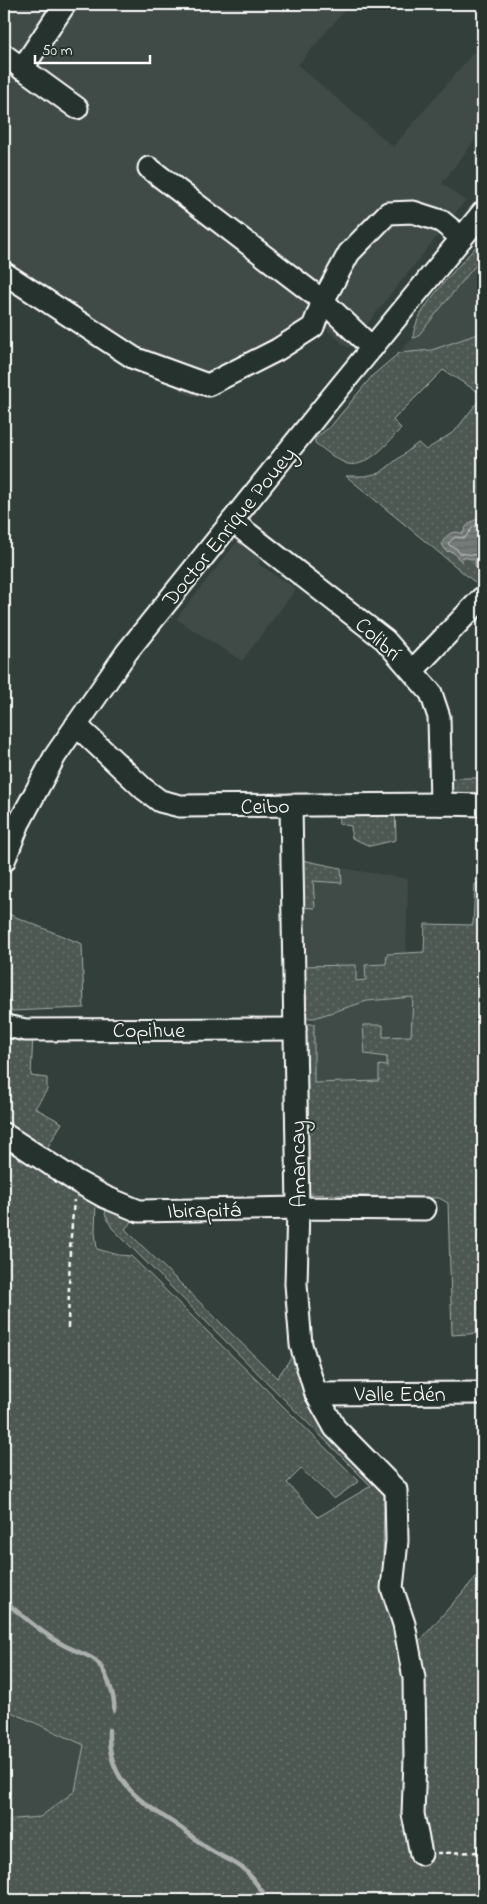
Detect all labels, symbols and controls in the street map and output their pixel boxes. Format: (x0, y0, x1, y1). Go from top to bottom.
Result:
scale bar (35, 32, 150, 64)
text: 50 m (42, 40, 73, 62)
street label: Doctor Enrique Pouey (155, 441, 306, 616)
street label: Colibrí (347, 611, 407, 670)
street label: Ceibo (240, 792, 290, 824)
street label: Copihue (113, 1016, 185, 1048)
street label: Amancay (283, 1120, 318, 1208)
street label: Ibirapitá (167, 1195, 241, 1229)
street label: Valle Edén (353, 1380, 446, 1412)

